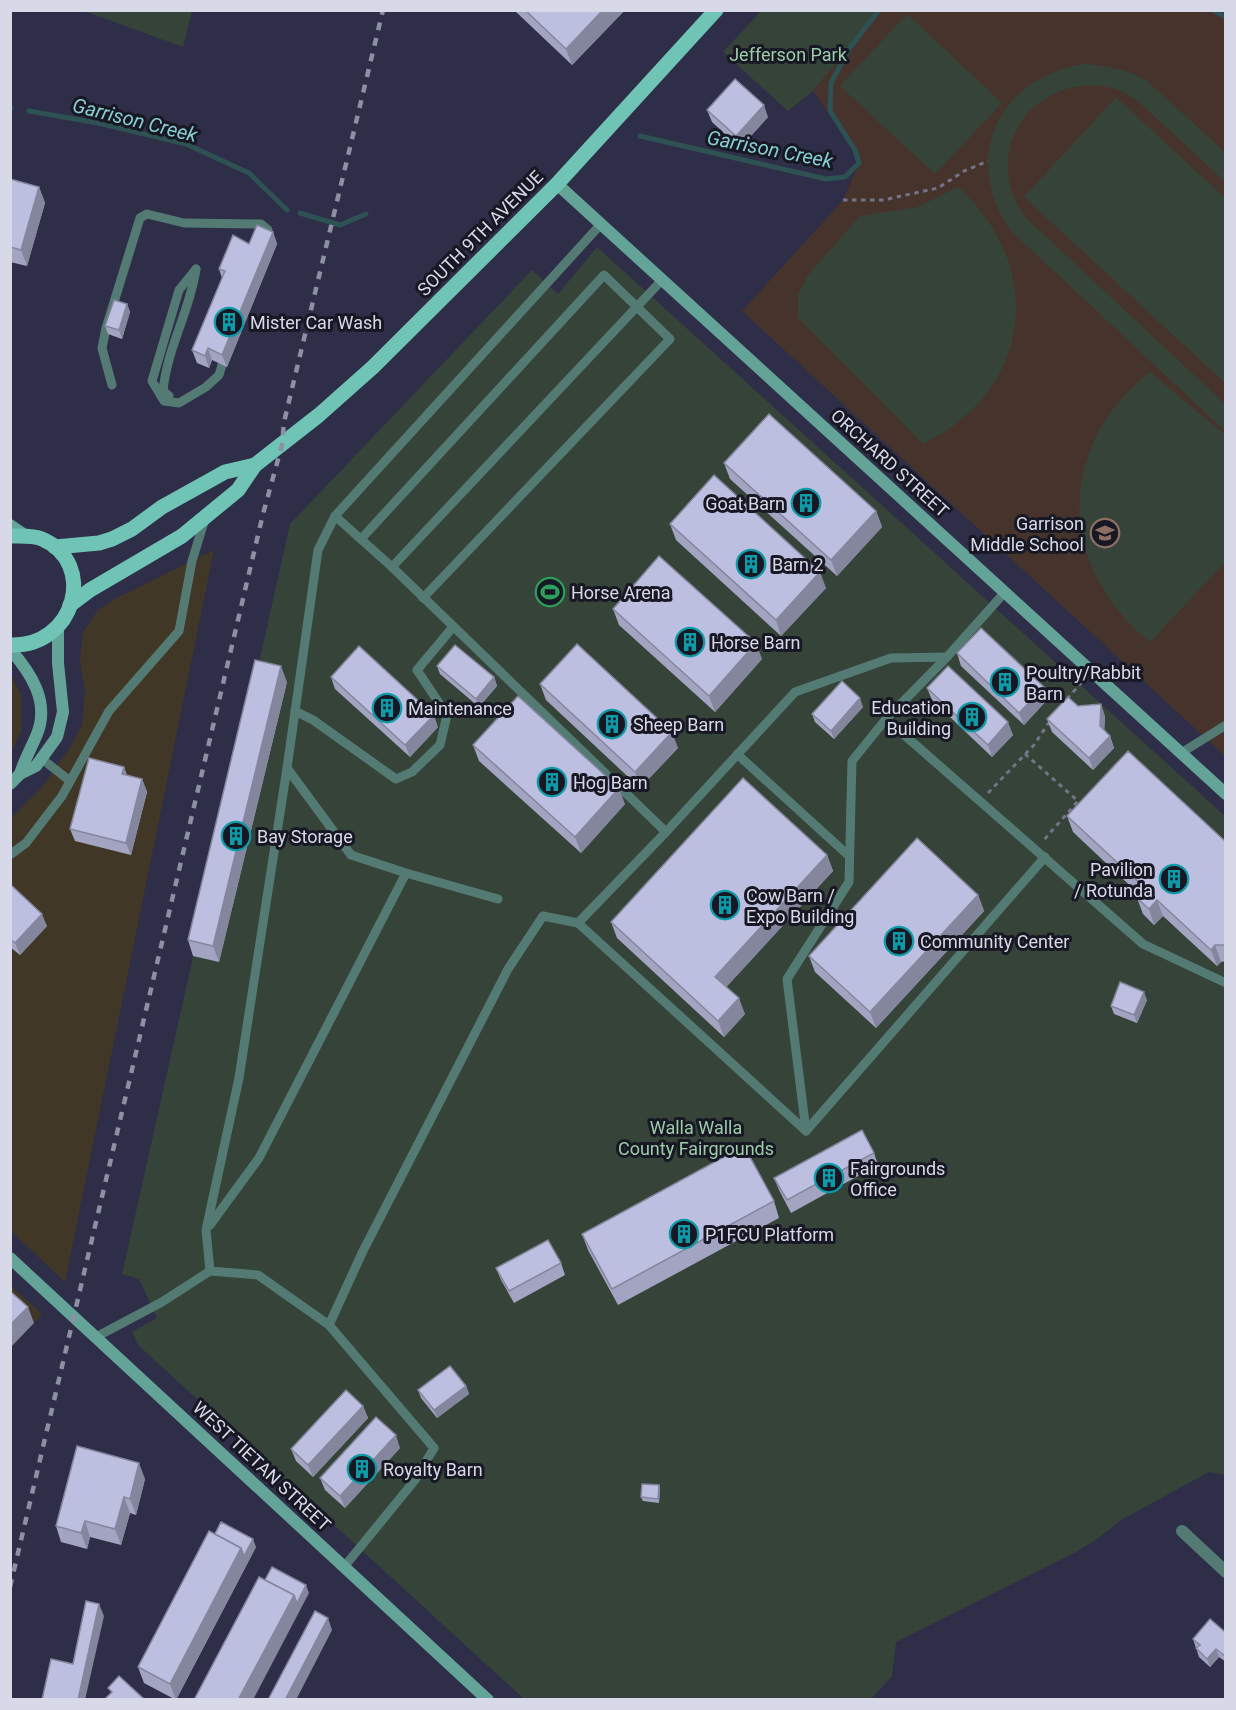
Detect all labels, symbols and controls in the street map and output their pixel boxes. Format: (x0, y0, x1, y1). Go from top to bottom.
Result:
park label: Jefferson Park (729, 44, 848, 65)
water label: Garrison Creek (70, 93, 201, 147)
water label: Garrison Creek (705, 125, 836, 173)
street label: SOUTH 9TH AVENUE (413, 166, 547, 300)
building icon: Mister Car Wash (213, 306, 245, 338)
place label: Mister Car Wash (250, 312, 382, 333)
street label: ORCHARD STREET (827, 405, 953, 522)
building icon: Goat Barn (790, 487, 822, 519)
place label: Goat Barn (705, 493, 785, 514)
place label: Garrison Middle School (970, 513, 1084, 555)
school or university icon: Garrison Middle School (1089, 517, 1121, 549)
building icon: Barn 2 (735, 548, 767, 580)
place label: Barn 2 (772, 554, 824, 575)
sports icon: Horse Arena (534, 576, 566, 608)
place label: Horse Arena (571, 582, 670, 603)
building icon: Horse Barn (674, 626, 706, 658)
place label: Horse Barn (711, 632, 801, 653)
place label: Poultry/Rabbit Barn (1026, 662, 1141, 704)
building icon: Poultry/Rabbit Barn (989, 666, 1021, 698)
building icon: Maintenance (371, 692, 403, 724)
place label: Education Building (871, 697, 951, 739)
place label: Maintenance (408, 698, 512, 719)
building icon: Education Building (956, 701, 988, 733)
building icon: Sheep Barn (596, 708, 628, 740)
place label: Sheep Barn (633, 714, 724, 735)
building icon: Hog Barn (536, 766, 568, 798)
place label: Hog Barn (573, 772, 648, 793)
building icon: Bay Storage (220, 820, 252, 852)
place label: Bay Storage (257, 826, 353, 847)
place label: Pavilion / Rotunda (1074, 859, 1153, 901)
building icon: Pavilion / Rotunda (1158, 863, 1190, 895)
place label: Cow Barn / Expo Building (746, 885, 854, 927)
building icon: Cow Barn / Expo Building (709, 889, 741, 921)
building icon: Community Center (883, 925, 915, 957)
place label: Community Center (920, 931, 1069, 952)
park label: Walla Walla County Fairgrounds (618, 1117, 774, 1159)
place label: Fairgrounds Office (850, 1158, 945, 1200)
building icon: Fairgrounds Office (813, 1162, 845, 1194)
building icon: P1FCU Platform (668, 1218, 700, 1250)
place label: P1FCU Platform (705, 1224, 834, 1245)
street label: WEST TIETAN STREET (189, 1397, 335, 1535)
building icon: Royalty Barn (346, 1453, 378, 1485)
place label: Royalty Barn (383, 1459, 483, 1480)

